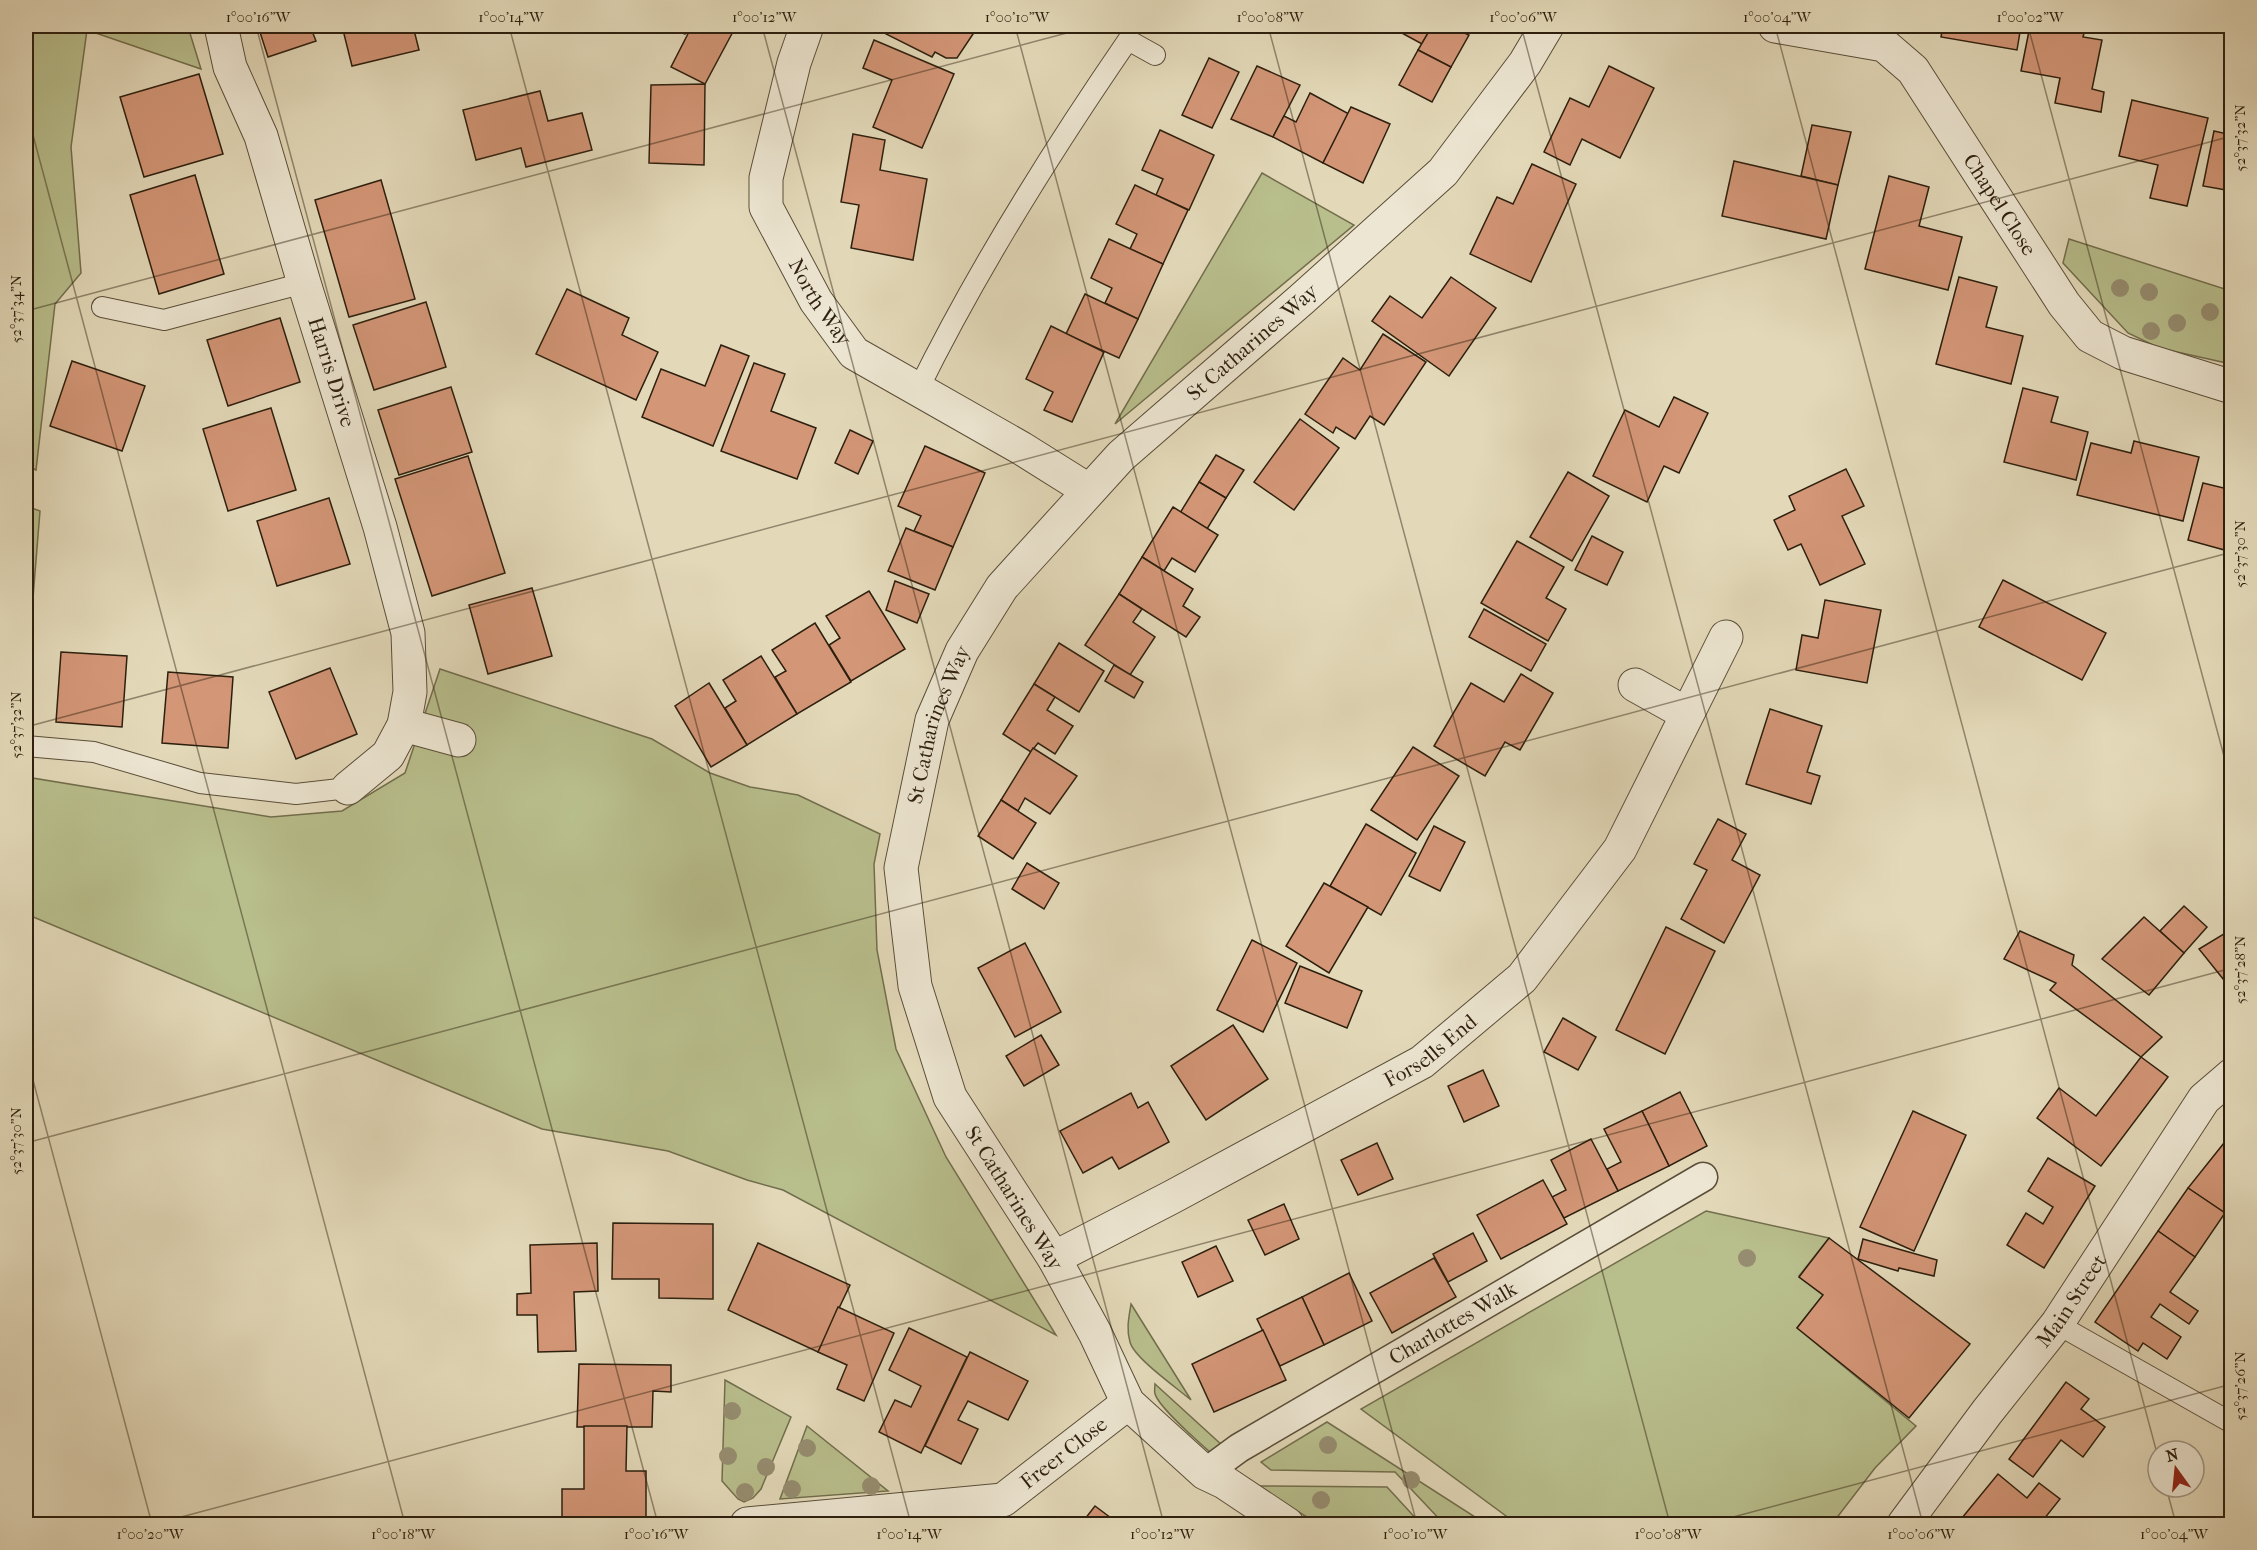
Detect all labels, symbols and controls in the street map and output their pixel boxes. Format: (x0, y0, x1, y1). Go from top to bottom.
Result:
text: 1°00'16"W (226, 8, 292, 26)
text: 1°00'14"W (478, 8, 545, 26)
text: 1°00'12"W (732, 8, 797, 26)
text: 1°00'10"W (985, 8, 1051, 26)
text: 1°00'08"W (1237, 8, 1305, 26)
text: 1°00'06"W (1489, 8, 1558, 26)
text: 1°00'04"W (1743, 8, 1812, 26)
text: 1°00'02"W (1996, 8, 2065, 26)
text: 52°37'32"N (2231, 104, 2249, 172)
street label: Chapel Close (1958, 149, 2041, 260)
street label: North Way (784, 254, 857, 351)
text: 52°37'34"N (7, 274, 25, 343)
street label: St Catharines Way (1182, 278, 1323, 406)
street label: Harris Drive (303, 314, 360, 430)
text: 52°37'30"N (2231, 519, 2249, 588)
street label: St Catharines Way (903, 641, 975, 806)
text: 52°37'32"N (7, 691, 25, 759)
text: 52°37'28"N (2231, 935, 2249, 1004)
street label: Forsells End (1380, 1009, 1482, 1092)
text: 52°37'30"N (7, 1106, 25, 1175)
street label: St Catharines Way (960, 1122, 1068, 1275)
street label: Main Street (2031, 1249, 2112, 1352)
street label: Charlottes Walk (1385, 1276, 1521, 1370)
text: 52°37'26"N (2231, 1351, 2249, 1421)
street label: Freer Close (1016, 1412, 1112, 1494)
north arrow (2146, 1439, 2206, 1499)
text: N (2164, 1444, 2181, 1466)
text: 1°00'20"W (116, 1525, 185, 1543)
text: 1°00'18"W (371, 1525, 436, 1543)
text: 1°00'16"W (624, 1525, 690, 1543)
text: 1°00'14"W (876, 1525, 943, 1543)
text: 1°00'12"W (1130, 1525, 1195, 1543)
text: 1°00'10"W (1383, 1525, 1449, 1543)
text: 1°00'08"W (1635, 1525, 1703, 1543)
text: 1°00'06"W (1887, 1525, 1956, 1543)
text: 1°00'04"W (2140, 1525, 2209, 1543)

